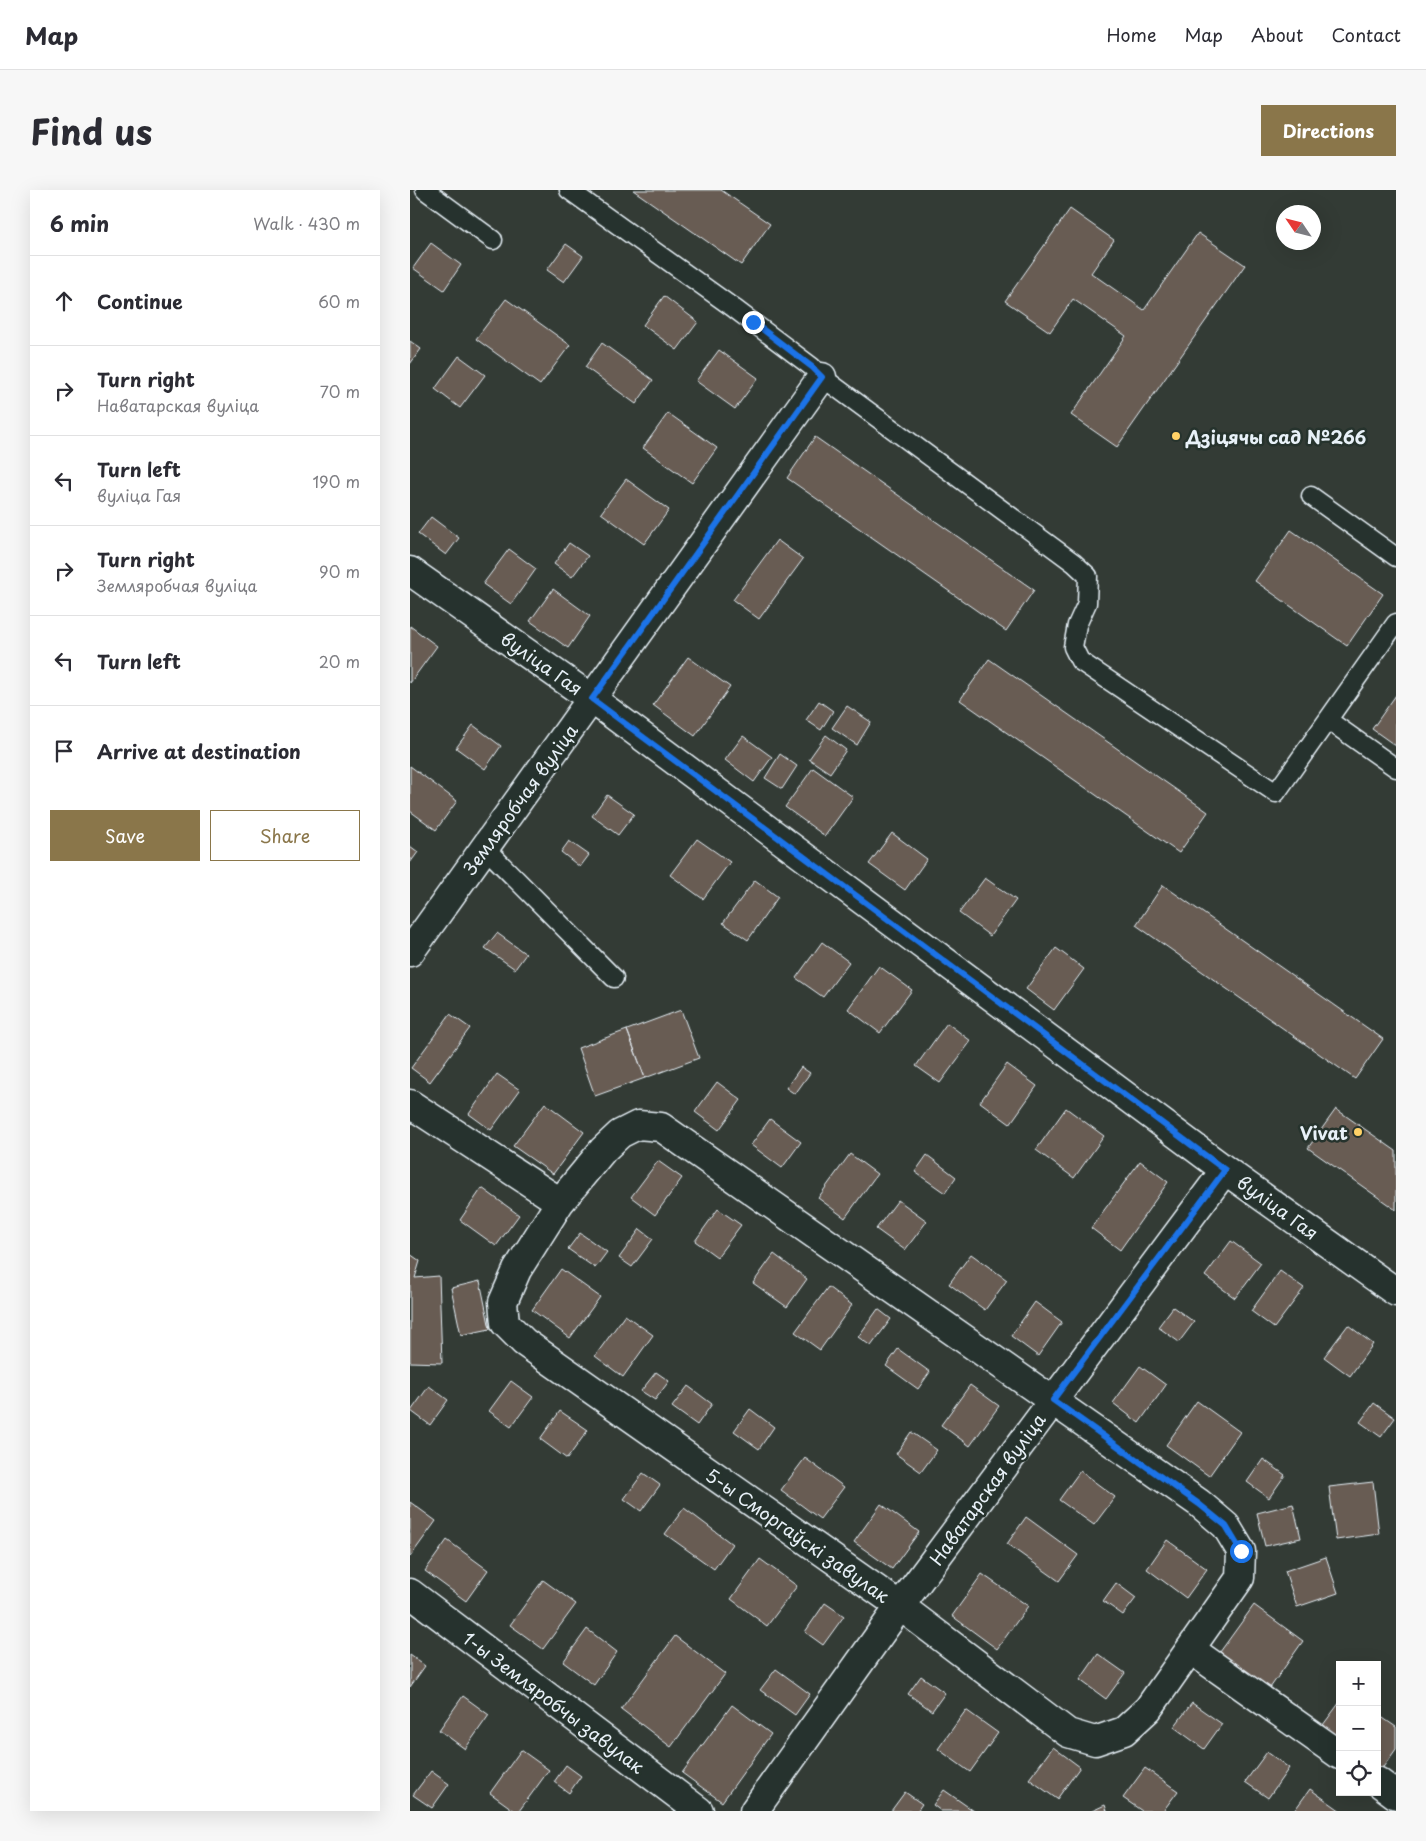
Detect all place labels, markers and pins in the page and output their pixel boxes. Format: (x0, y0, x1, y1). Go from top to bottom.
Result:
place label: Дзіцячы сад №266 (1185, 423, 1366, 450)
marker: Дзіцячы сад №266 (1170, 430, 1182, 442)
place label: Vivat (1300, 1119, 1348, 1146)
marker: Vivat (1352, 1126, 1364, 1138)

